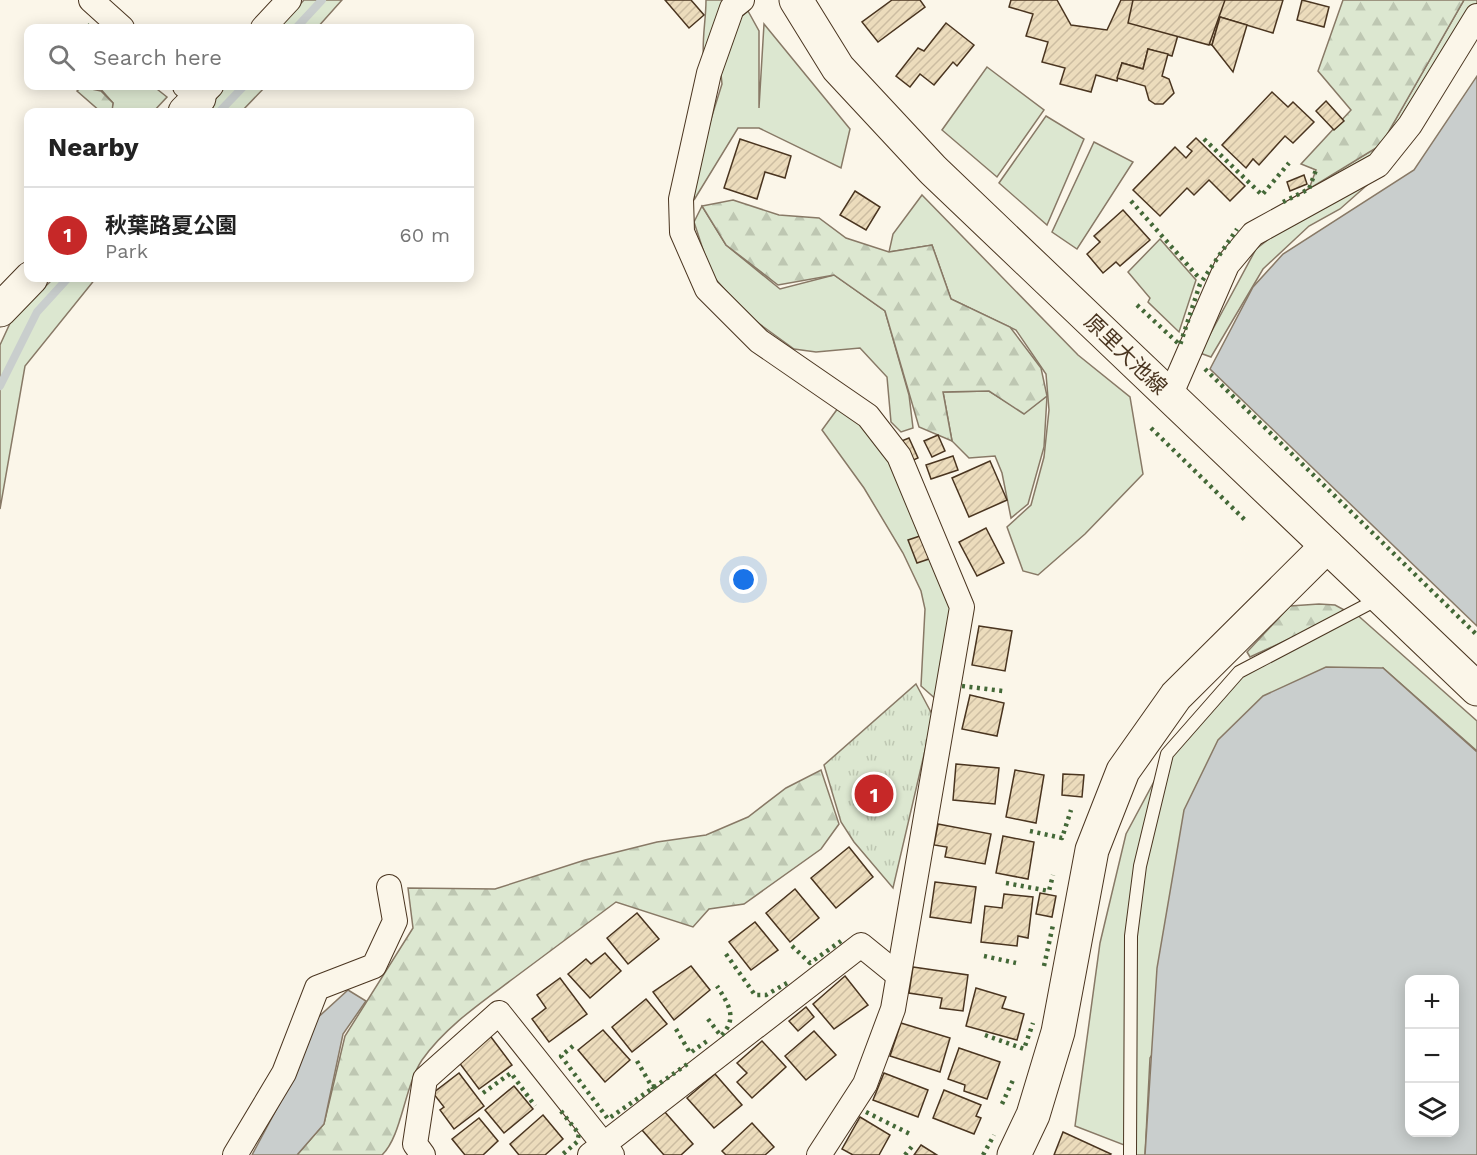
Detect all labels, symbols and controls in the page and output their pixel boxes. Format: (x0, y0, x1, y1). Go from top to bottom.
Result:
search box (24, 24, 474, 90)
icon: search (45, 41, 78, 74)
text: Search here (93, 45, 222, 70)
text: Nearby (48, 132, 139, 162)
text: 秋葉路夏公園 (105, 213, 237, 238)
text: 1 (63, 223, 72, 247)
text: 60 m (400, 223, 450, 247)
text: Park (105, 239, 148, 263)
street label: 原里大池線 (1080, 309, 1172, 399)
your location (729, 565, 758, 594)
pin: 1 (854, 772, 894, 816)
map controls (1405, 975, 1459, 1137)
button: + (1405, 975, 1459, 1029)
button: − (1405, 1029, 1459, 1083)
button: layers (1405, 1083, 1459, 1137)

